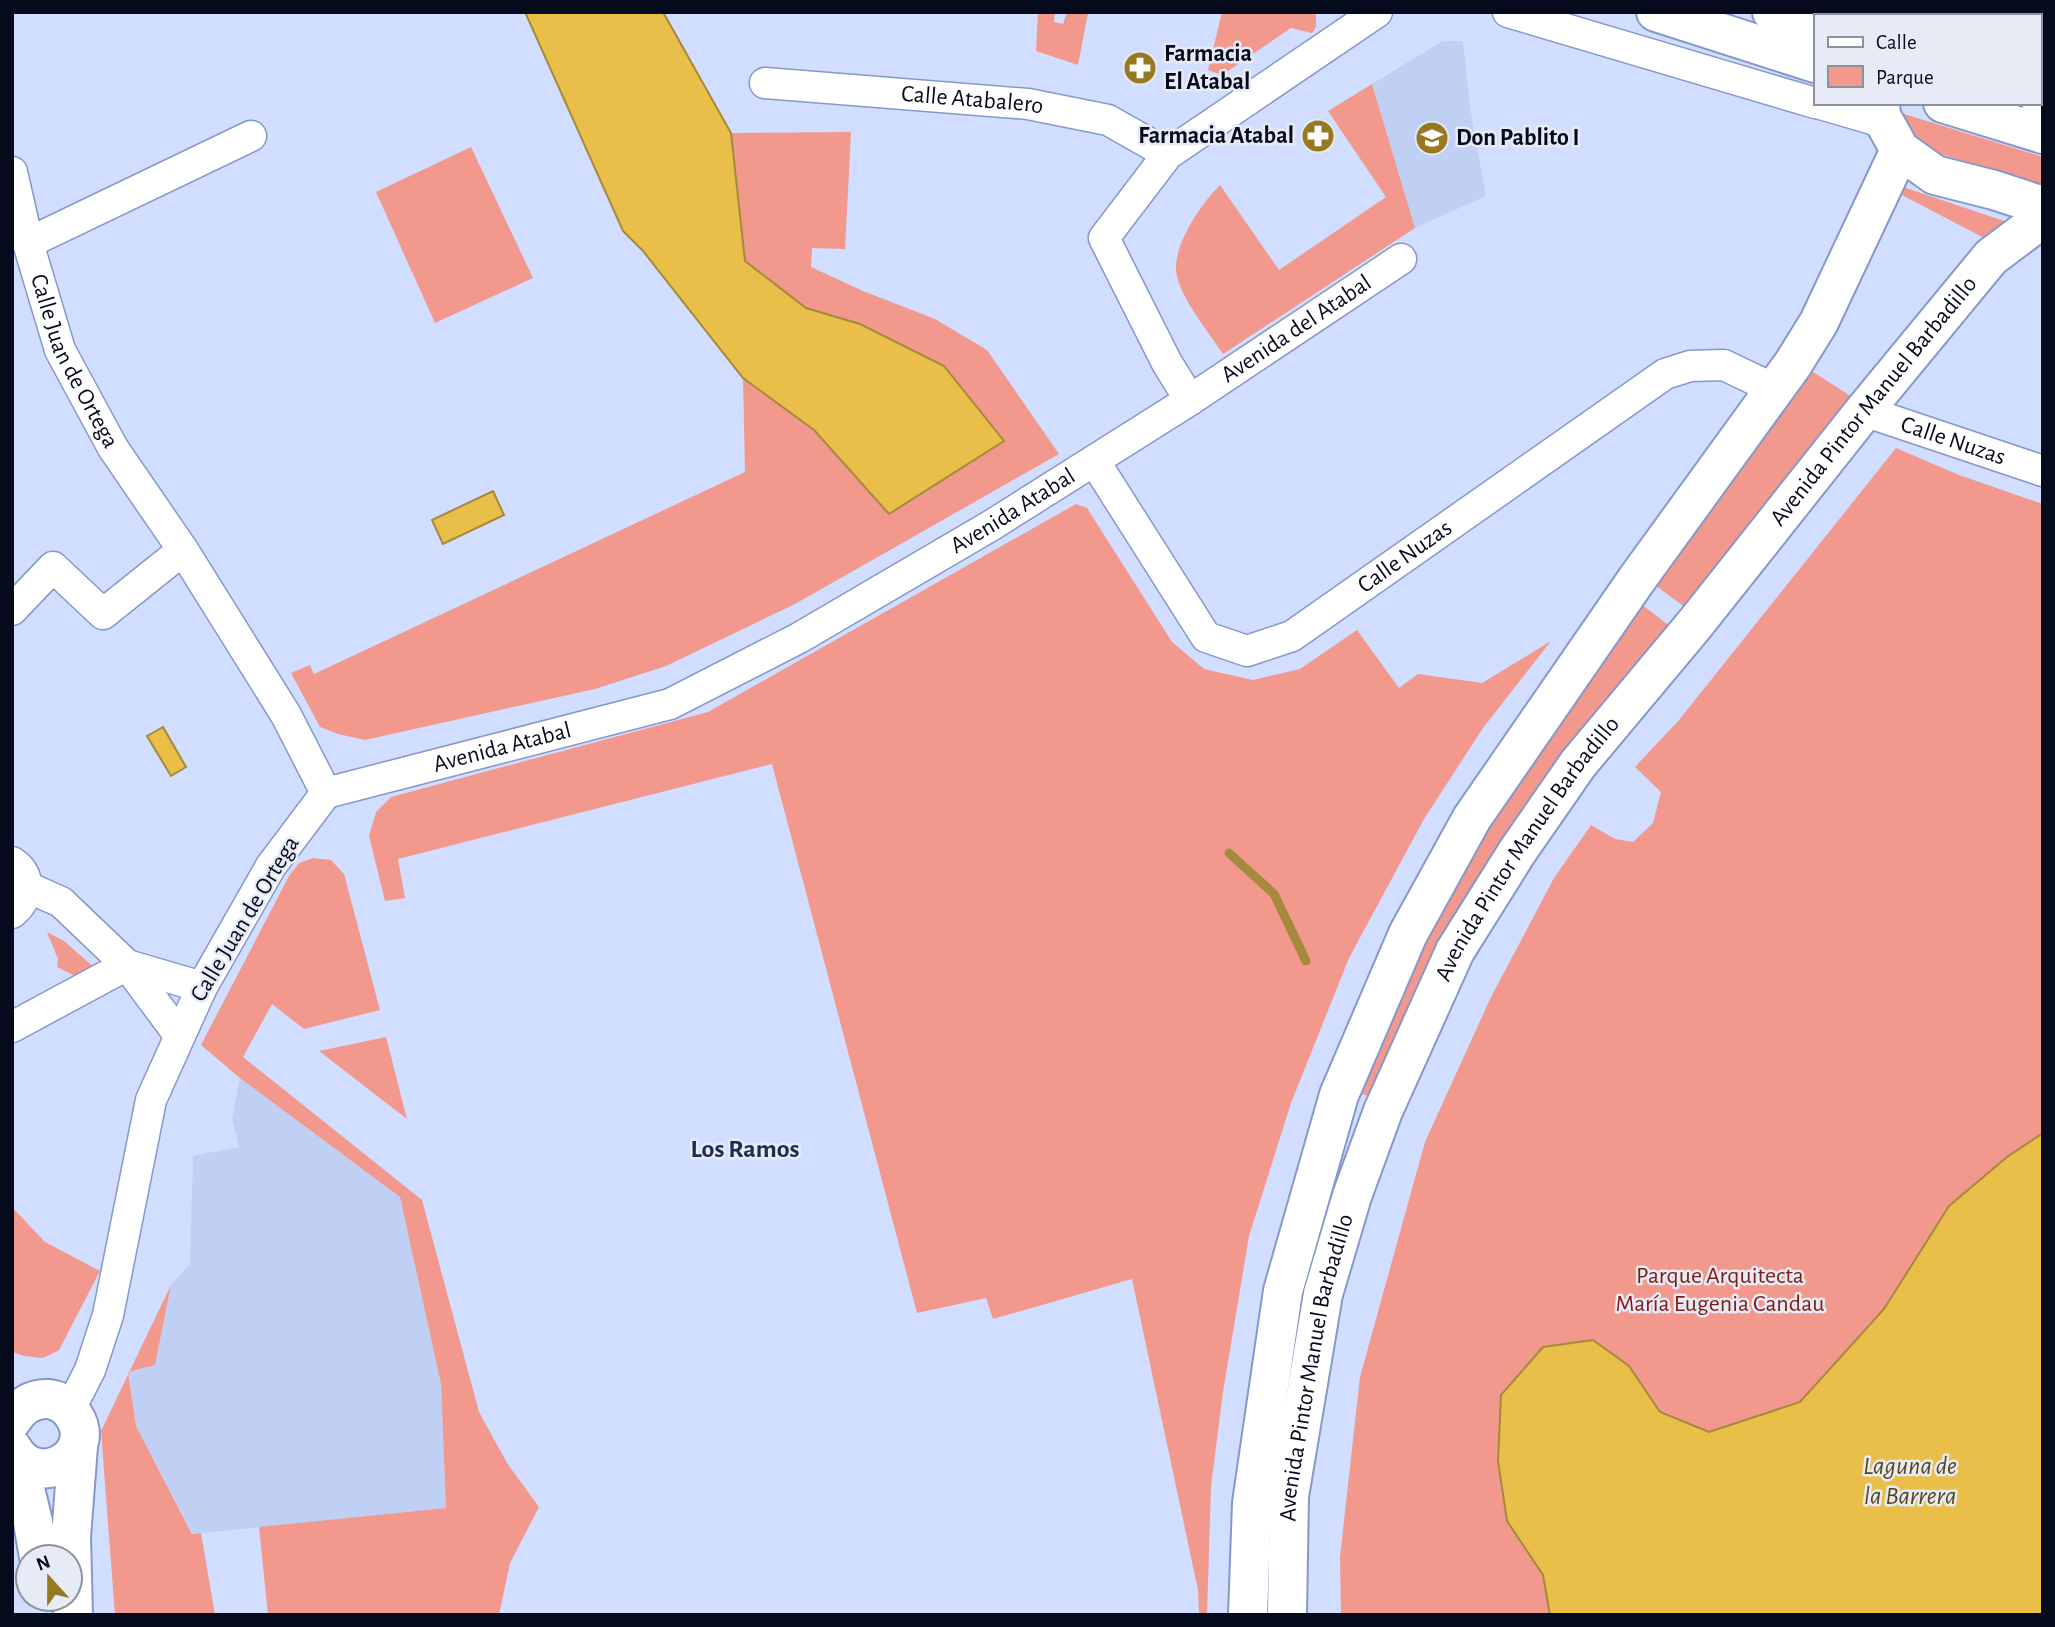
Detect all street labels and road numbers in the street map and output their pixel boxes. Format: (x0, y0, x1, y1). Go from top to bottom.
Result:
street label: Calle Atabalero (900, 82, 1046, 119)
street label: Avenida del Atabal (1217, 270, 1376, 387)
street label: Calle Juan de Ortega (26, 271, 123, 452)
street label: Avenida Pintor Manuel Barbadillo (1766, 272, 1982, 530)
street label: Calle Nuzas (1898, 412, 2009, 470)
street label: Avenida Atabal (947, 464, 1080, 558)
street label: Calle Nuzas (1354, 516, 1456, 598)
street label: Avenida Pintor Manuel Barbadillo (1431, 712, 1624, 985)
street label: Avenida Atabal (431, 718, 574, 777)
street label: Calle Juan de Ortega (186, 832, 304, 1006)
street label: Avenida Pintor Manuel Barbadillo (1277, 1211, 1358, 1522)

